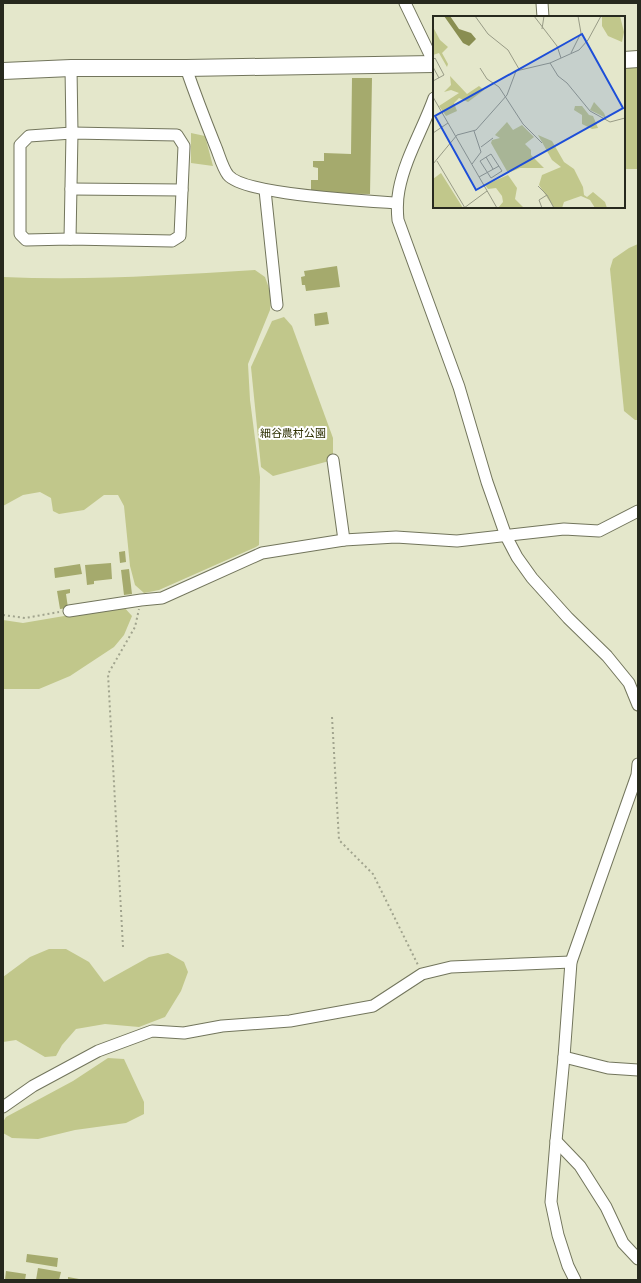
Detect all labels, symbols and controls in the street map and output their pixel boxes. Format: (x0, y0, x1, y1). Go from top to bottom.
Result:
inset map (433, 16, 625, 208)
park label: 細谷農村公園 (260, 425, 326, 440)

